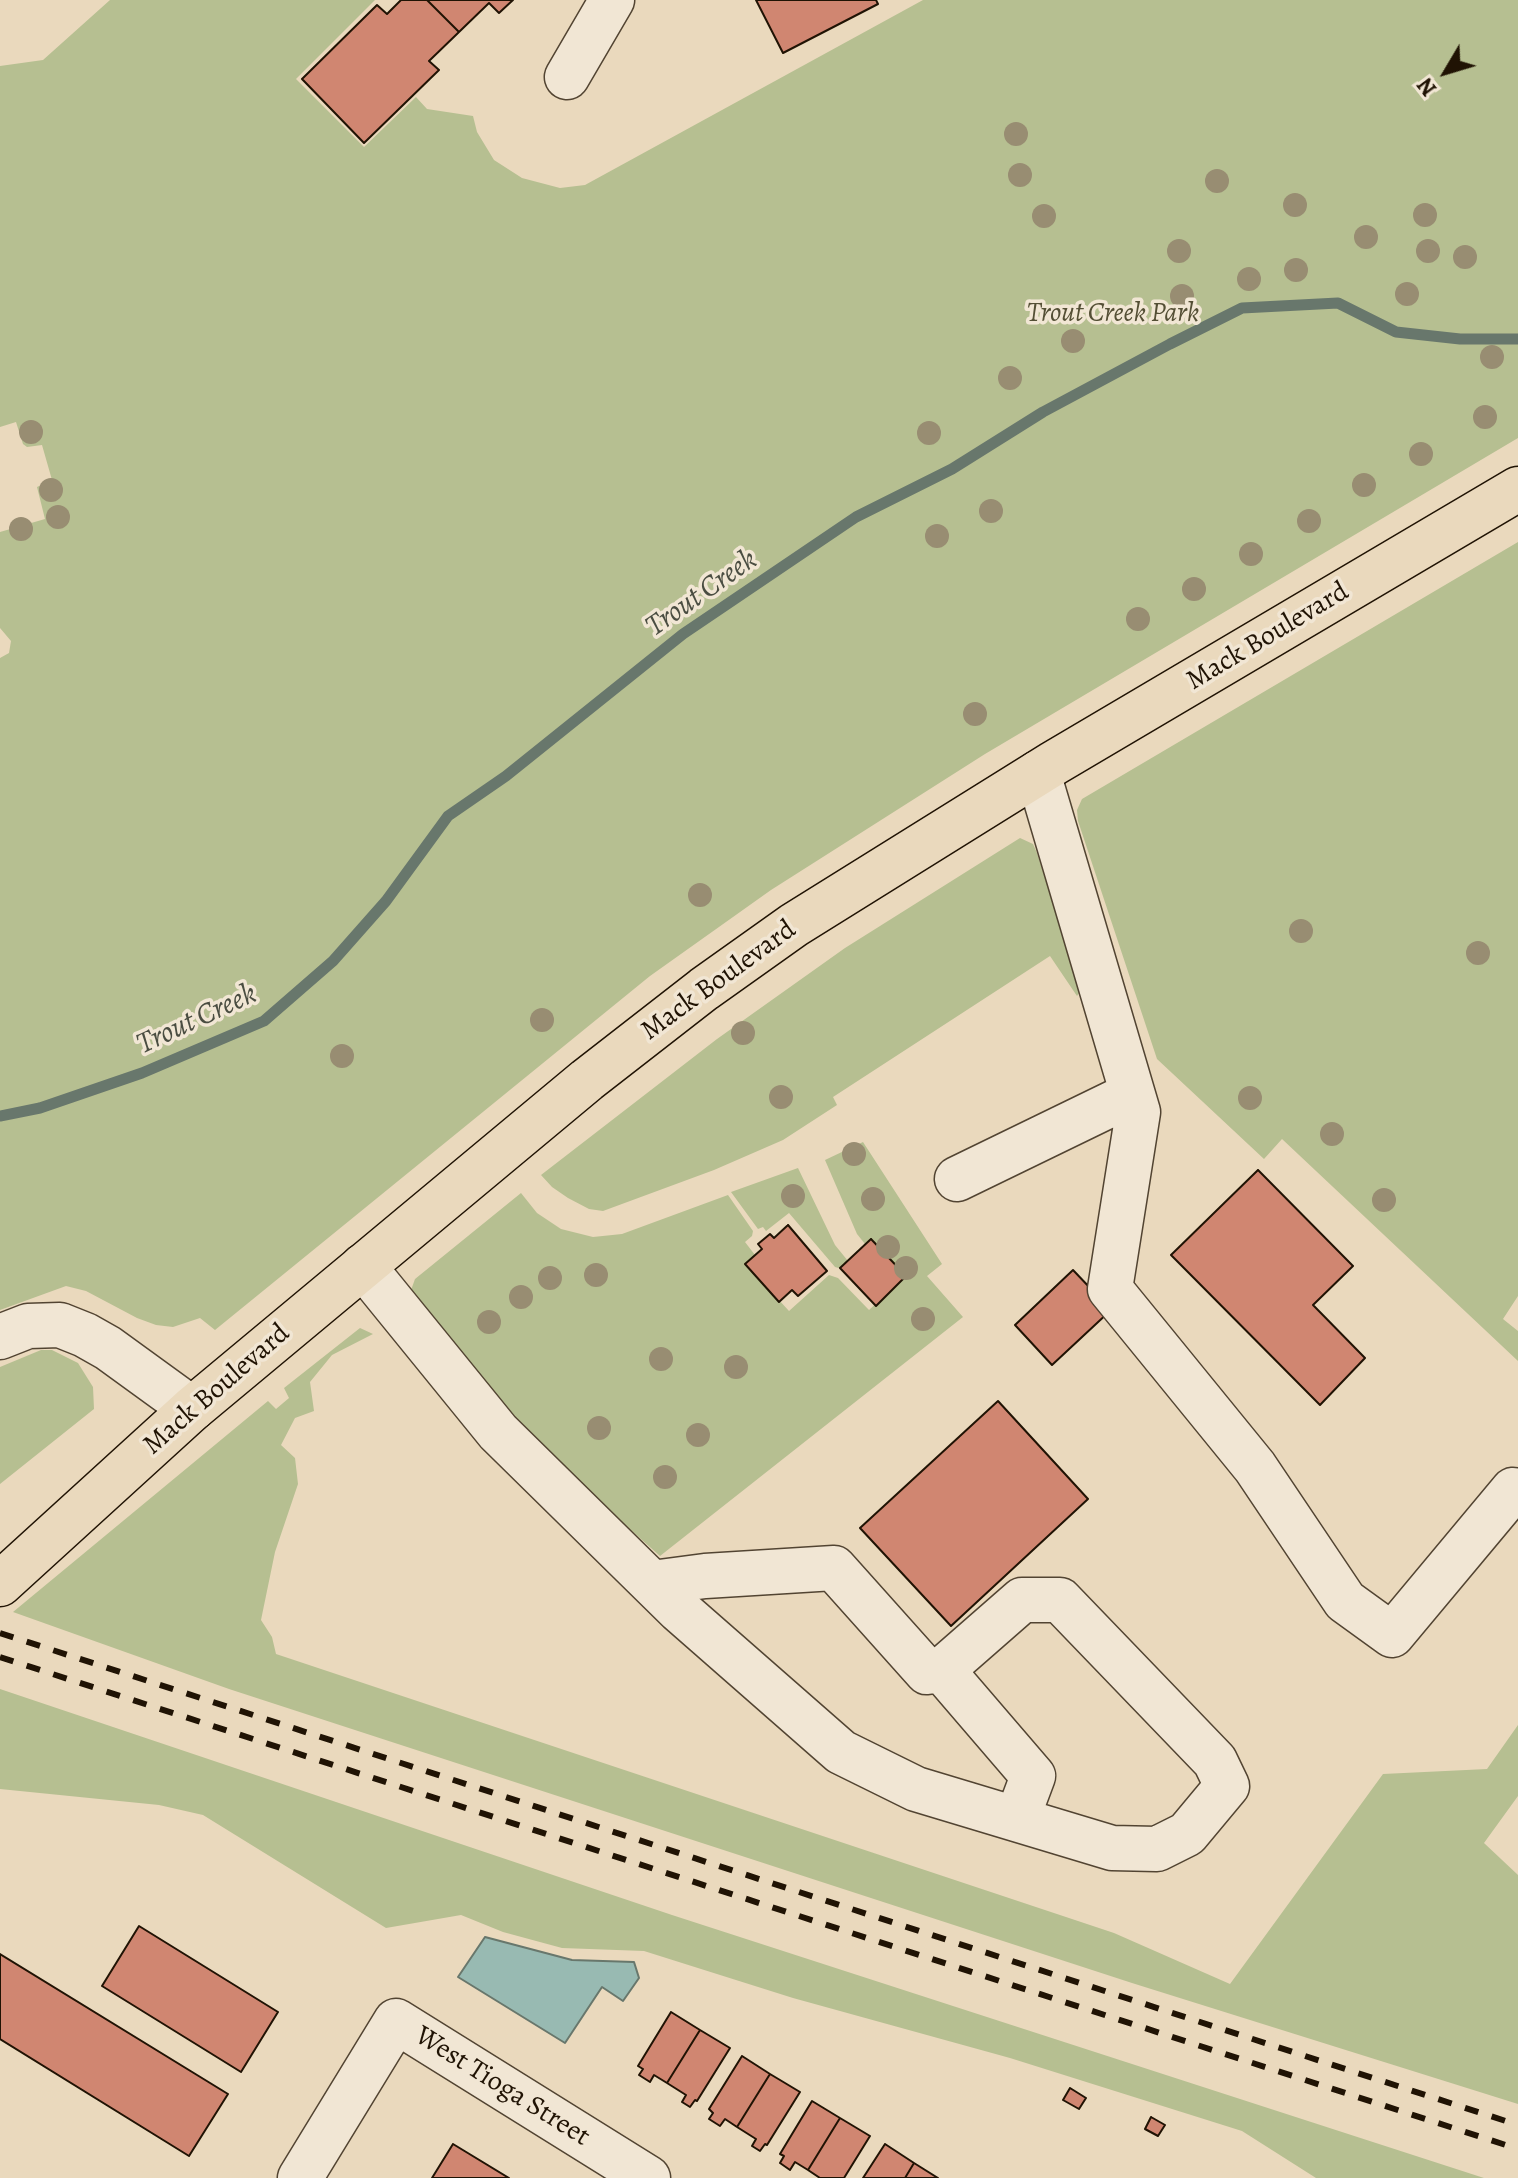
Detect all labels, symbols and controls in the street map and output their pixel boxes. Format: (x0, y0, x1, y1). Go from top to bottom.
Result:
north arrow (1406, 32, 1486, 112)
text: N (1410, 71, 1444, 102)
park label: Trout Creek Park (1027, 297, 1199, 331)
water label: Trout Creek (639, 543, 765, 645)
street label: Mack Boulevard (1181, 575, 1355, 699)
street label: Mack Boulevard (635, 914, 803, 1048)
water label: Trout Creek (132, 977, 262, 1063)
street label: Mack Boulevard (137, 1317, 297, 1463)
street label: West Tioga Street (408, 2020, 596, 2154)

